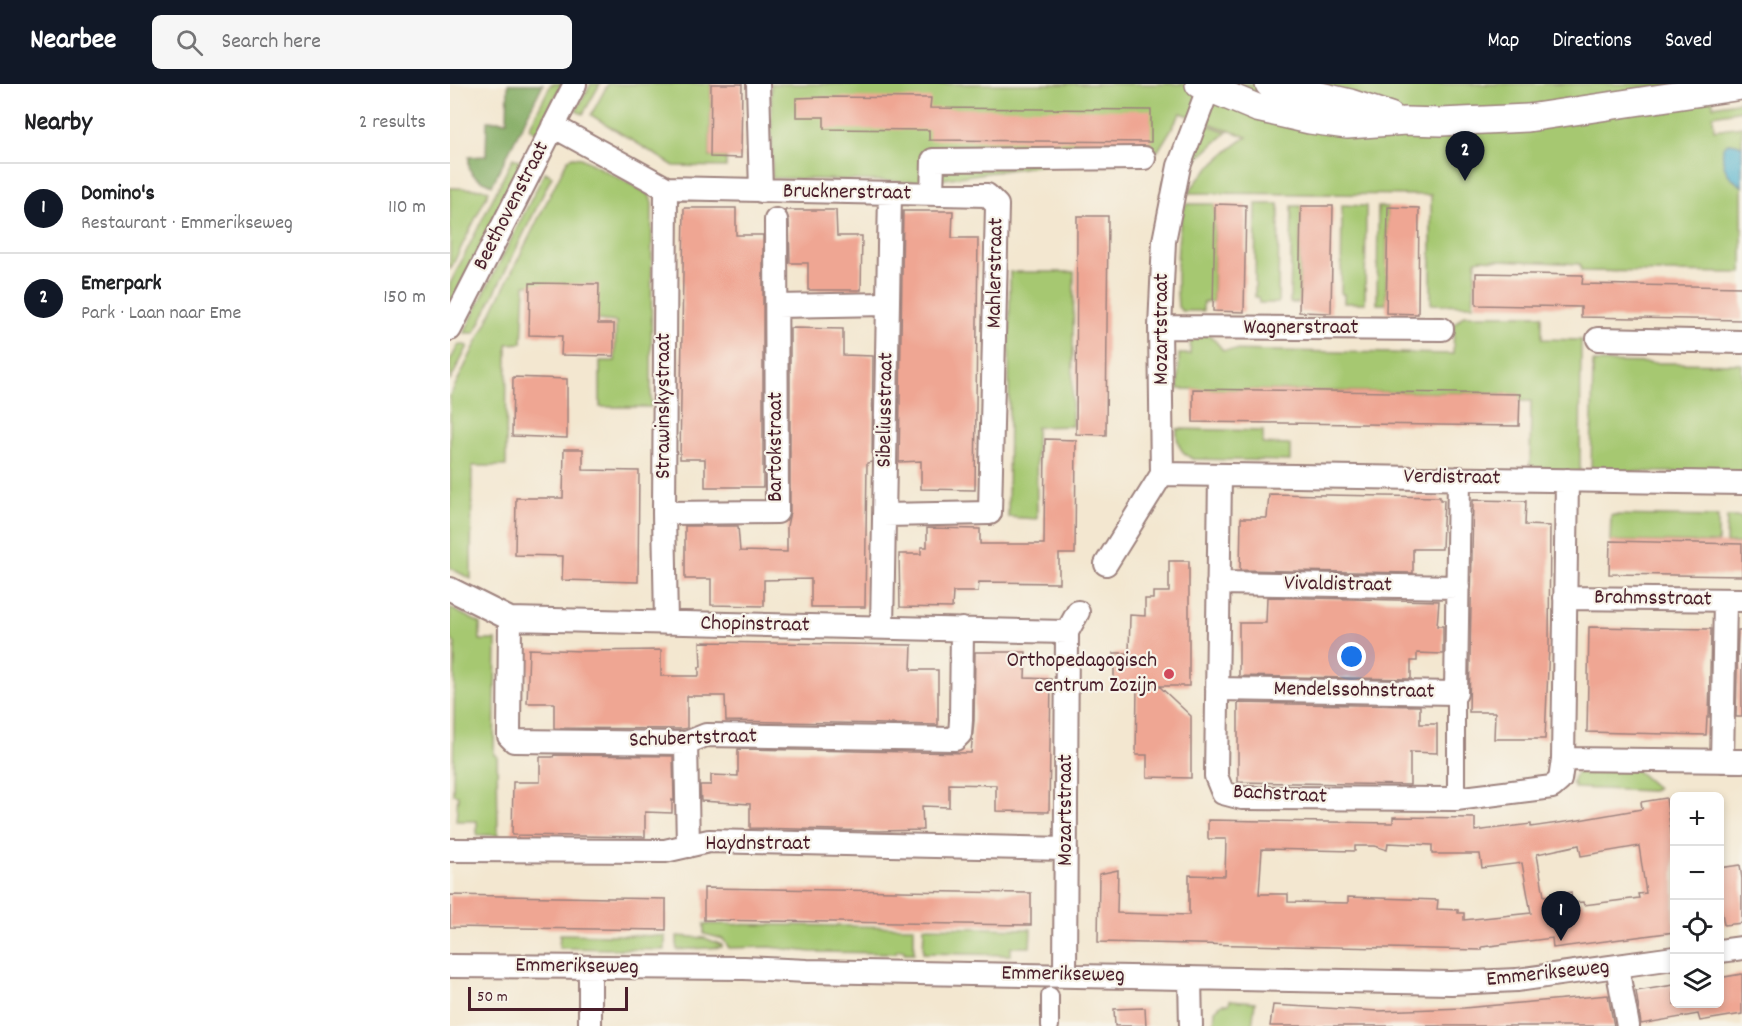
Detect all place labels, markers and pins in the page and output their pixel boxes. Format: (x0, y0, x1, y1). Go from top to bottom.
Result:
pin: 2 (1446, 132, 1484, 181)
place label: Orthopedagogisch centrum Zozijn (1006, 646, 1157, 702)
marker: Orthopedagogisch centrum Zozijn (1162, 667, 1176, 681)
pin: 1 (1542, 892, 1580, 941)

